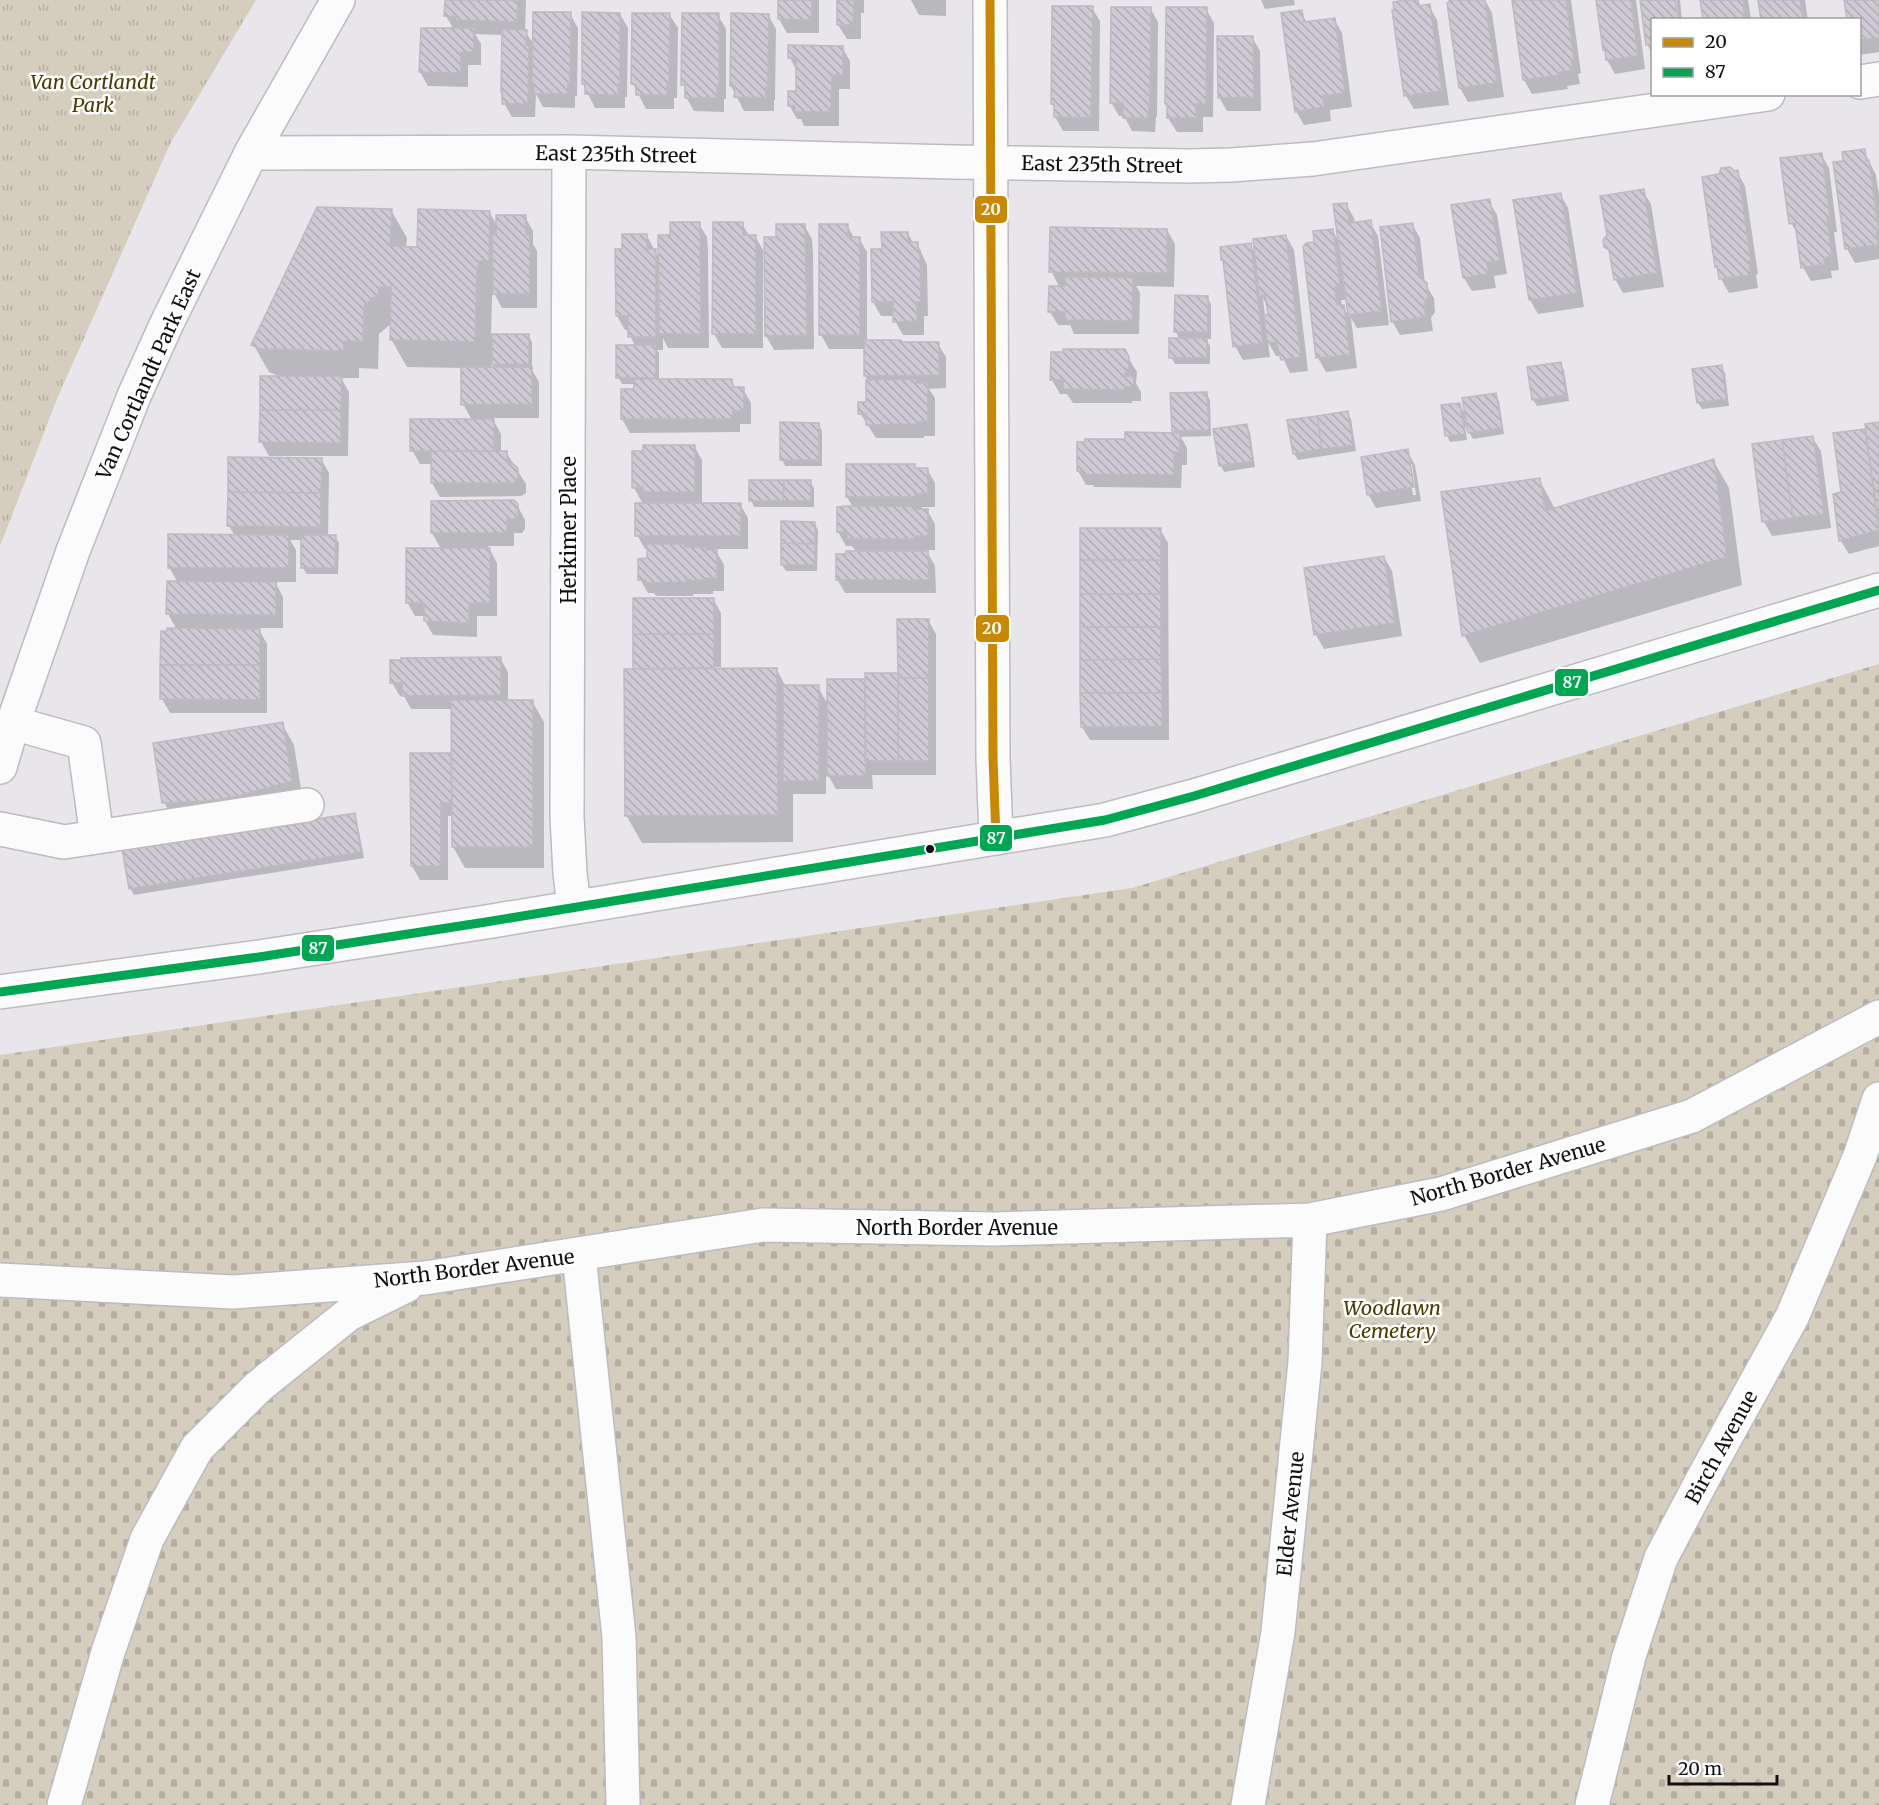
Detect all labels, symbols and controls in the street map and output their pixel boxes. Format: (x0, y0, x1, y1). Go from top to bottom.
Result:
legend (1651, 18, 1861, 96)
text: 20 (1705, 30, 1727, 53)
text: 87 (1705, 60, 1726, 83)
park label: Van Cortlandt Park (30, 69, 156, 117)
street label: East 235th Street (535, 140, 697, 168)
street label: East 235th Street (1021, 150, 1183, 178)
line badge: 20 (974, 195, 1008, 224)
text: 20 (981, 199, 1001, 219)
street label: Van Cortlandt Park East (90, 265, 206, 484)
street label: Herkimer Place (556, 456, 581, 604)
line badge: 20 (975, 614, 1010, 643)
text: 20 (982, 618, 1002, 638)
line badge: 87 (1554, 668, 1589, 697)
text: 87 (1563, 672, 1582, 692)
line badge: 87 (979, 824, 1013, 852)
text: 87 (987, 828, 1006, 848)
unlabelled marker (924, 843, 936, 855)
line badge: 87 (301, 934, 335, 962)
text: 87 (309, 938, 328, 958)
street label: North Border Avenue (1407, 1131, 1609, 1211)
street label: North Border Avenue (856, 1215, 1058, 1240)
street label: North Border Avenue (372, 1243, 576, 1293)
park label: Woodlawn Cemetery (1343, 1295, 1441, 1343)
street label: Birch Avenue (1679, 1386, 1763, 1508)
street label: Elder Avenue (1271, 1450, 1309, 1578)
scale bar (1669, 1748, 1777, 1786)
text: 20 m (1678, 1757, 1722, 1780)

